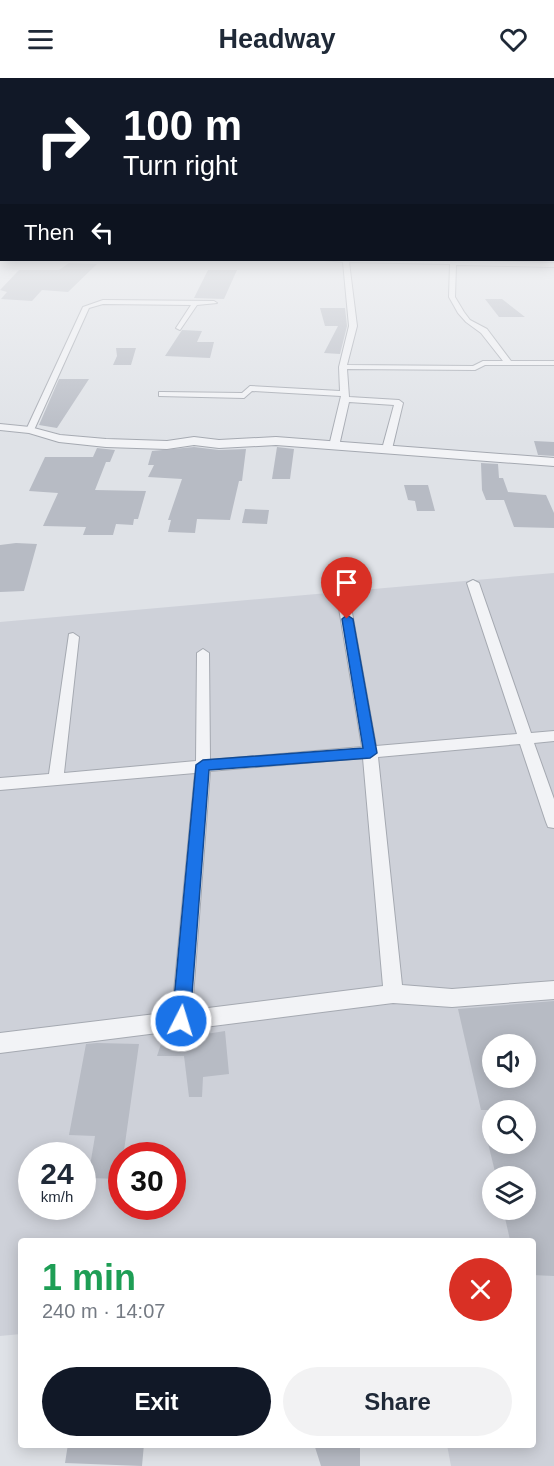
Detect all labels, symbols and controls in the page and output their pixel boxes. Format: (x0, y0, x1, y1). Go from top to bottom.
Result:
icon: menu (24, 23, 57, 56)
icon: heart (497, 23, 530, 56)
text: Headway (218, 24, 336, 54)
icon: right (24, 102, 102, 180)
text: 100 m (123, 102, 242, 149)
text: Turn right (123, 151, 238, 181)
icon: left (86, 216, 119, 249)
text: Then (24, 220, 74, 245)
pin (321, 557, 372, 619)
icon: arrive (330, 566, 363, 599)
position arrow (149, 989, 213, 1053)
map controls (482, 1034, 536, 1220)
button: sound (482, 1034, 536, 1088)
button: search (482, 1100, 536, 1154)
speed limit sign: 30 (108, 1142, 186, 1220)
text: 24 (40, 1157, 74, 1190)
button: layers (482, 1166, 536, 1220)
text: km/h (41, 1188, 73, 1205)
text: 1 min (42, 1257, 136, 1298)
button: close (449, 1258, 512, 1321)
text: 240 m · 14:07 (42, 1300, 165, 1322)
button: Exit (42, 1367, 271, 1436)
button: Share (283, 1367, 512, 1436)

